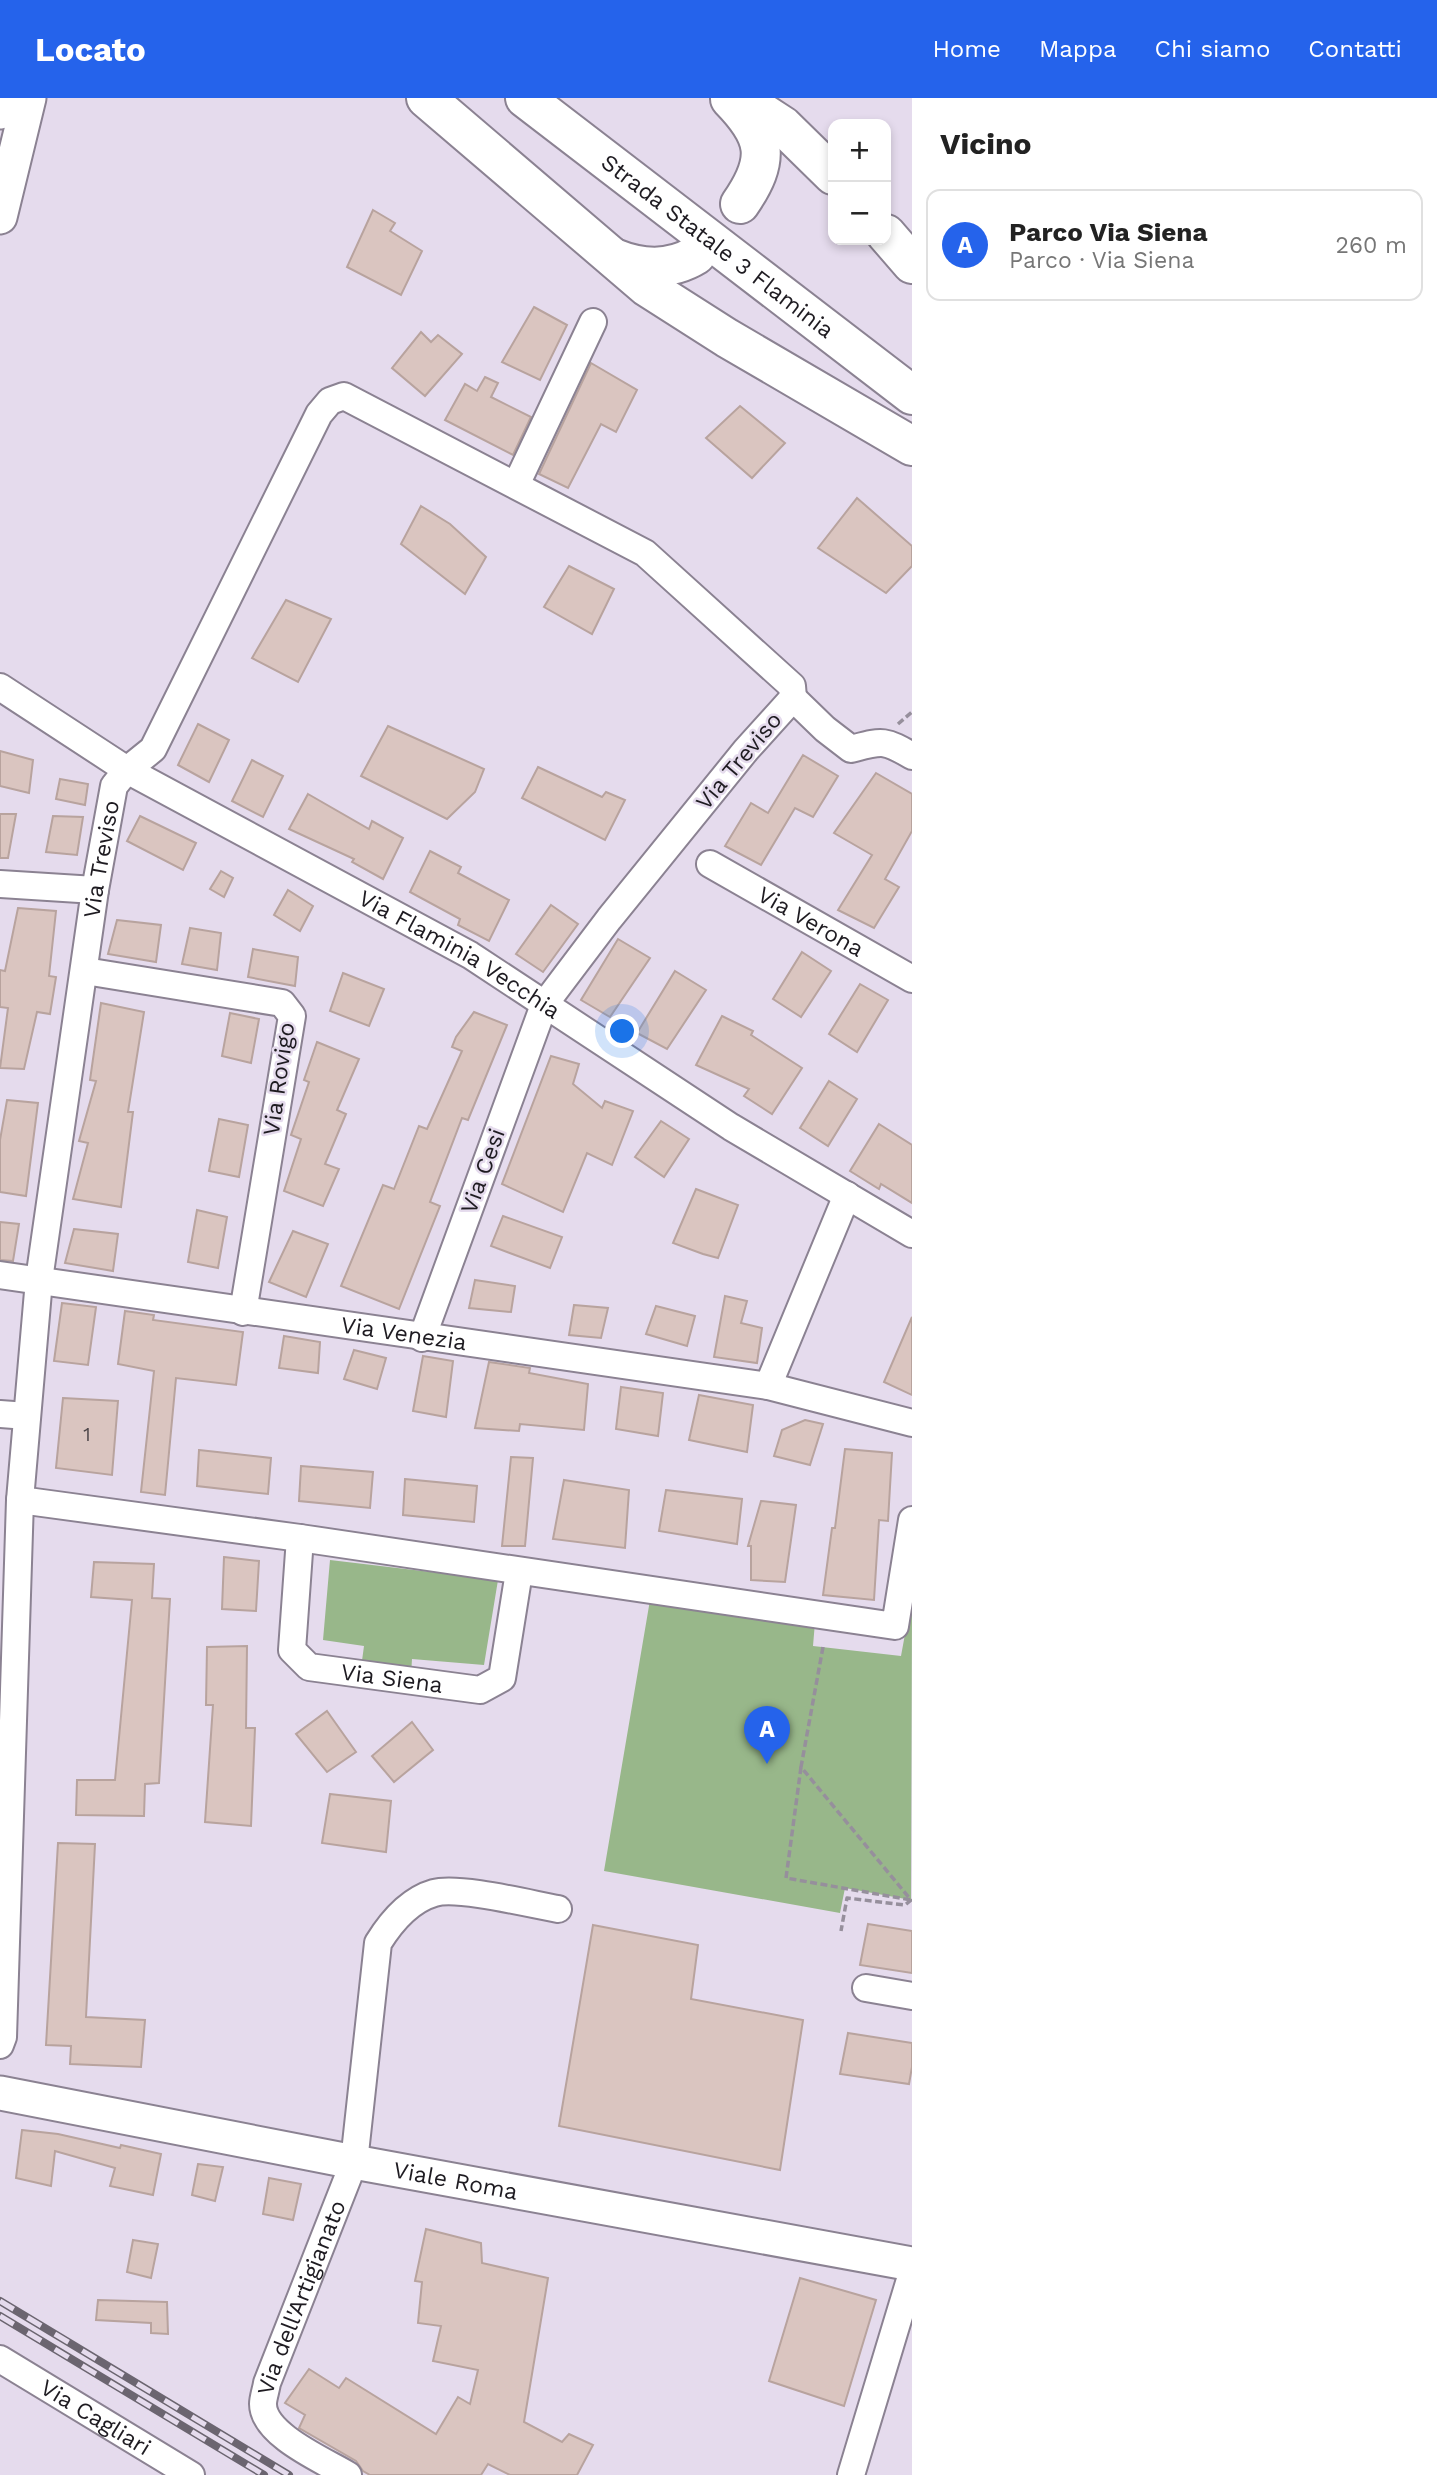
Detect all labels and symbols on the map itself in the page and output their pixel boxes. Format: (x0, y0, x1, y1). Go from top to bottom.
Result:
street label: Strada Statale 3 Flaminia (596, 148, 839, 344)
street label: Via Treviso (690, 707, 788, 815)
street label: Via Treviso (78, 798, 125, 920)
street label: Via Verona (753, 881, 869, 962)
street label: Via Flaminia Vecchia (354, 884, 565, 1024)
your location (605, 1014, 639, 1048)
street label: Via Rovigo (258, 1021, 300, 1137)
street label: Via Cesi (455, 1125, 511, 1217)
street label: Via Venezia (339, 1311, 468, 1356)
house number: 1 (83, 1423, 91, 1446)
street label: Via Siena (339, 1658, 445, 1698)
pin: A (744, 1706, 790, 1764)
street label: Viale Roma (391, 2156, 520, 2205)
street label: Via dell'Artigianato (251, 2196, 351, 2397)
street label: Via Cagliari (36, 2373, 156, 2461)

